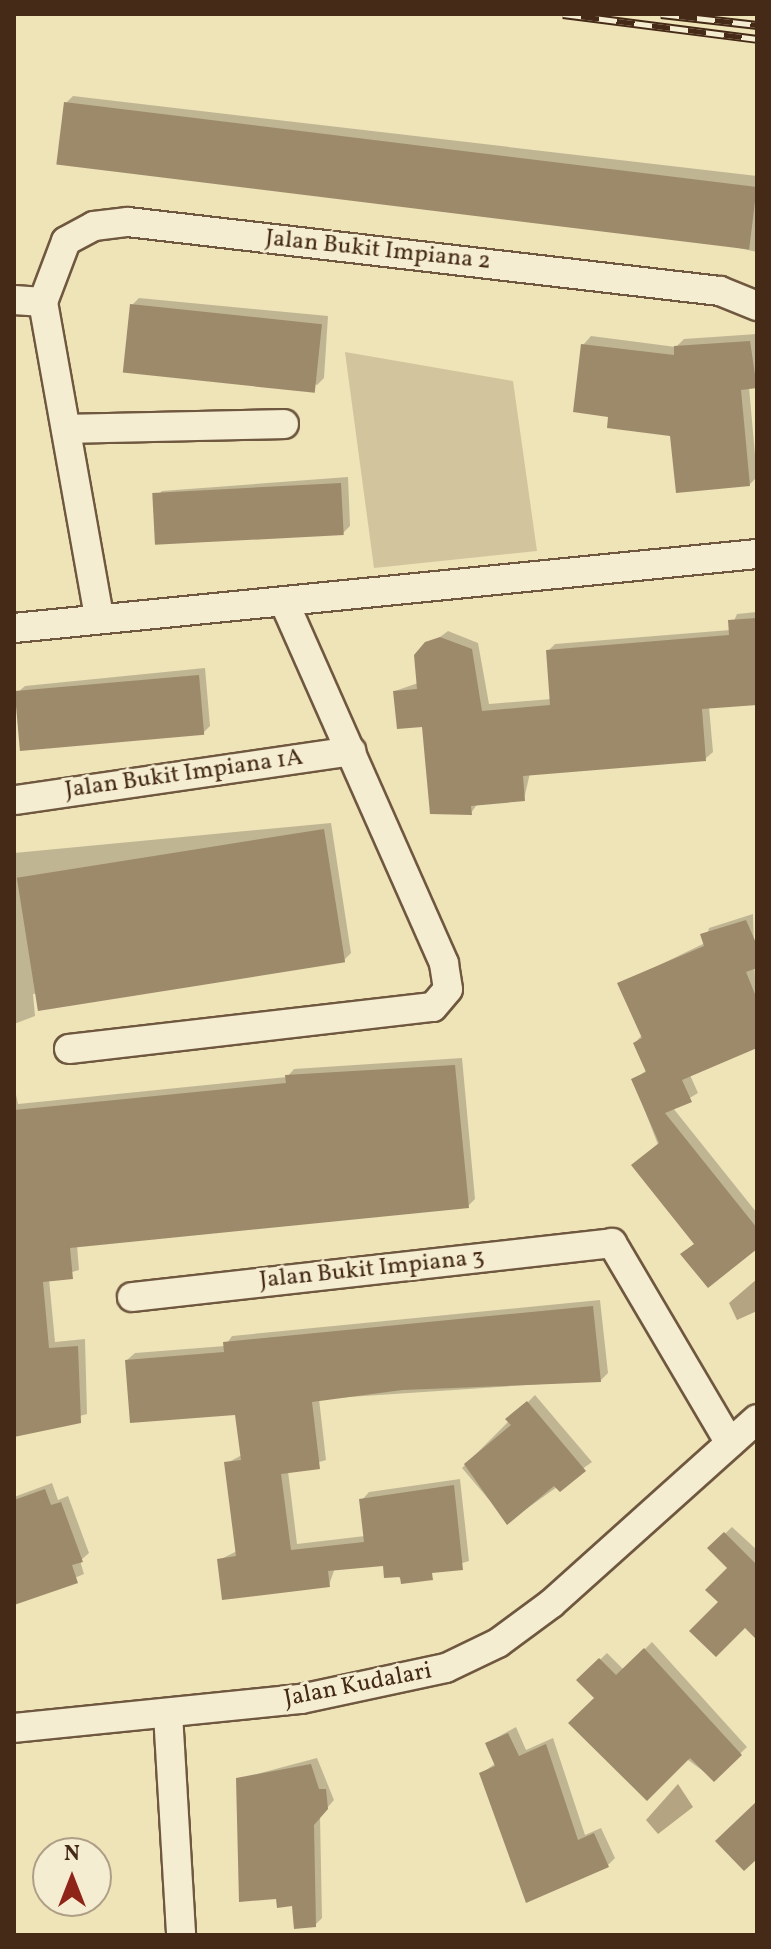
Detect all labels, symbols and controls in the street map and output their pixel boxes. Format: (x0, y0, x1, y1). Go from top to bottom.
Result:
street label: Jalan Bukit Impiana 2 (264, 225, 492, 277)
street label: Jalan Bukit Impiana 1A (63, 744, 305, 806)
street label: Jalan Bukit Impiana 3 (258, 1244, 486, 1296)
street label: Jalan Kudalari (282, 1658, 434, 1714)
north arrow (32, 1837, 112, 1917)
text: N (64, 1839, 80, 1870)

